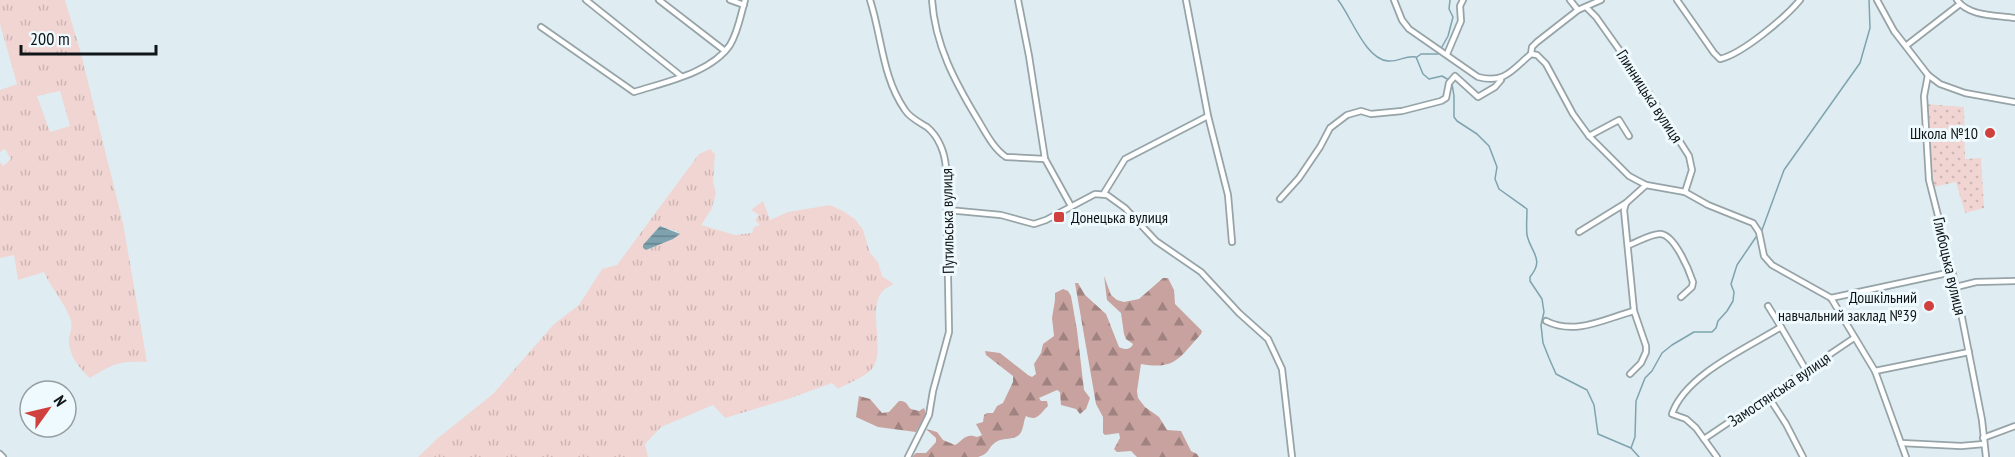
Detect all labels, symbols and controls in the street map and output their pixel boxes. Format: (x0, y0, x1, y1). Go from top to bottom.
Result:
scale bar (21, 18, 156, 56)
text: 200 m (30, 27, 70, 50)
street label: Глинницька вулиця (1612, 46, 1688, 146)
place label: Школа №10 (1910, 123, 1978, 143)
marker: Школа №10 (1983, 126, 1997, 140)
street label: Путильська вулиця (936, 168, 958, 274)
place label: Донецька вулиця (1071, 207, 1168, 227)
marker: Донецька вулиця (1052, 210, 1066, 224)
street label: Глибоцька вулиця (1929, 215, 1971, 317)
place label: Дошкільний навчальний заклад №39 (1778, 287, 1917, 325)
marker: Дошкільний навчальний заклад №39 (1922, 299, 1936, 313)
street label: Замостянська вулиця (1724, 347, 1834, 431)
north arrow (18, 379, 78, 439)
text: N (50, 391, 71, 410)

